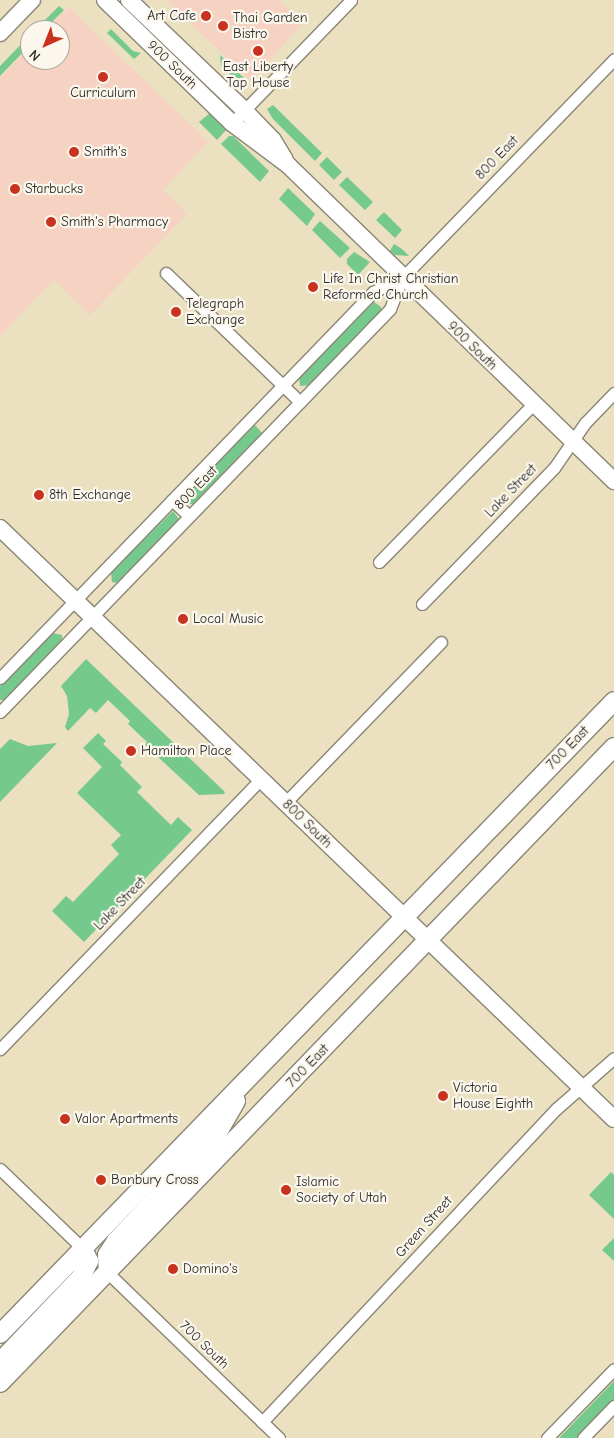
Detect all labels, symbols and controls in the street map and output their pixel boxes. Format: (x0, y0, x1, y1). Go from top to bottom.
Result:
place label: Art Cafe (147, 8, 196, 24)
marker: Art Cafe (200, 10, 212, 22)
place label: Thai Garden Bistro (233, 10, 307, 42)
north arrow (20, 20, 70, 70)
marker: Thai Garden Bistro (217, 20, 229, 32)
street label: 900 South (144, 37, 200, 93)
marker: East Liberty Tap House (252, 45, 264, 57)
text: N (26, 46, 44, 65)
place label: East Liberty Tap House (223, 59, 293, 92)
marker: Curriculum (97, 71, 109, 83)
place label: Curriculum (70, 85, 136, 101)
street label: 800 East (472, 133, 522, 183)
place label: Smith's (84, 144, 127, 160)
marker: Smith's (68, 146, 80, 158)
place label: Starbucks (25, 181, 83, 197)
marker: Starbucks (9, 183, 21, 195)
place label: Smith's Pharmacy (61, 214, 168, 230)
marker: Smith's Pharmacy (45, 216, 57, 228)
place label: Life In Christ Christian Reformed Church (323, 271, 459, 304)
marker: Life In Christ Christian Reformed Church (307, 281, 319, 293)
place label: Telegraph Exchange (186, 296, 244, 328)
marker: Telegraph Exchange (170, 306, 182, 318)
street label: 900 South (444, 318, 500, 374)
street label: Lake Street (482, 461, 540, 521)
street label: 800 East (171, 463, 221, 513)
place label: 8th Exchange (49, 487, 131, 503)
marker: 8th Exchange (33, 489, 45, 501)
place label: Local Music (193, 611, 264, 627)
marker: Local Music (177, 613, 189, 625)
street label: 700 East (543, 723, 593, 773)
place label: Hamilton Place (141, 743, 231, 759)
marker: Hamilton Place (125, 745, 137, 757)
street label: 800 South (279, 796, 335, 852)
street label: Lake Street (91, 874, 149, 934)
street label: 700 East (283, 1041, 333, 1091)
place label: Victoria House Eighth (453, 1080, 533, 1112)
marker: Victoria House Eighth (437, 1090, 449, 1102)
place label: Valor Apartments (75, 1111, 178, 1127)
marker: Valor Apartments (59, 1113, 71, 1125)
place label: Banbury Cross (111, 1172, 199, 1188)
marker: Banbury Cross (95, 1174, 107, 1186)
place label: Islamic Society of Utah (296, 1174, 387, 1206)
marker: Islamic Society of Utah (280, 1184, 292, 1196)
street label: Green Street (392, 1193, 456, 1261)
place label: Domino's (183, 1261, 238, 1277)
marker: Domino's (167, 1263, 179, 1275)
street label: 700 South (176, 1317, 232, 1373)

